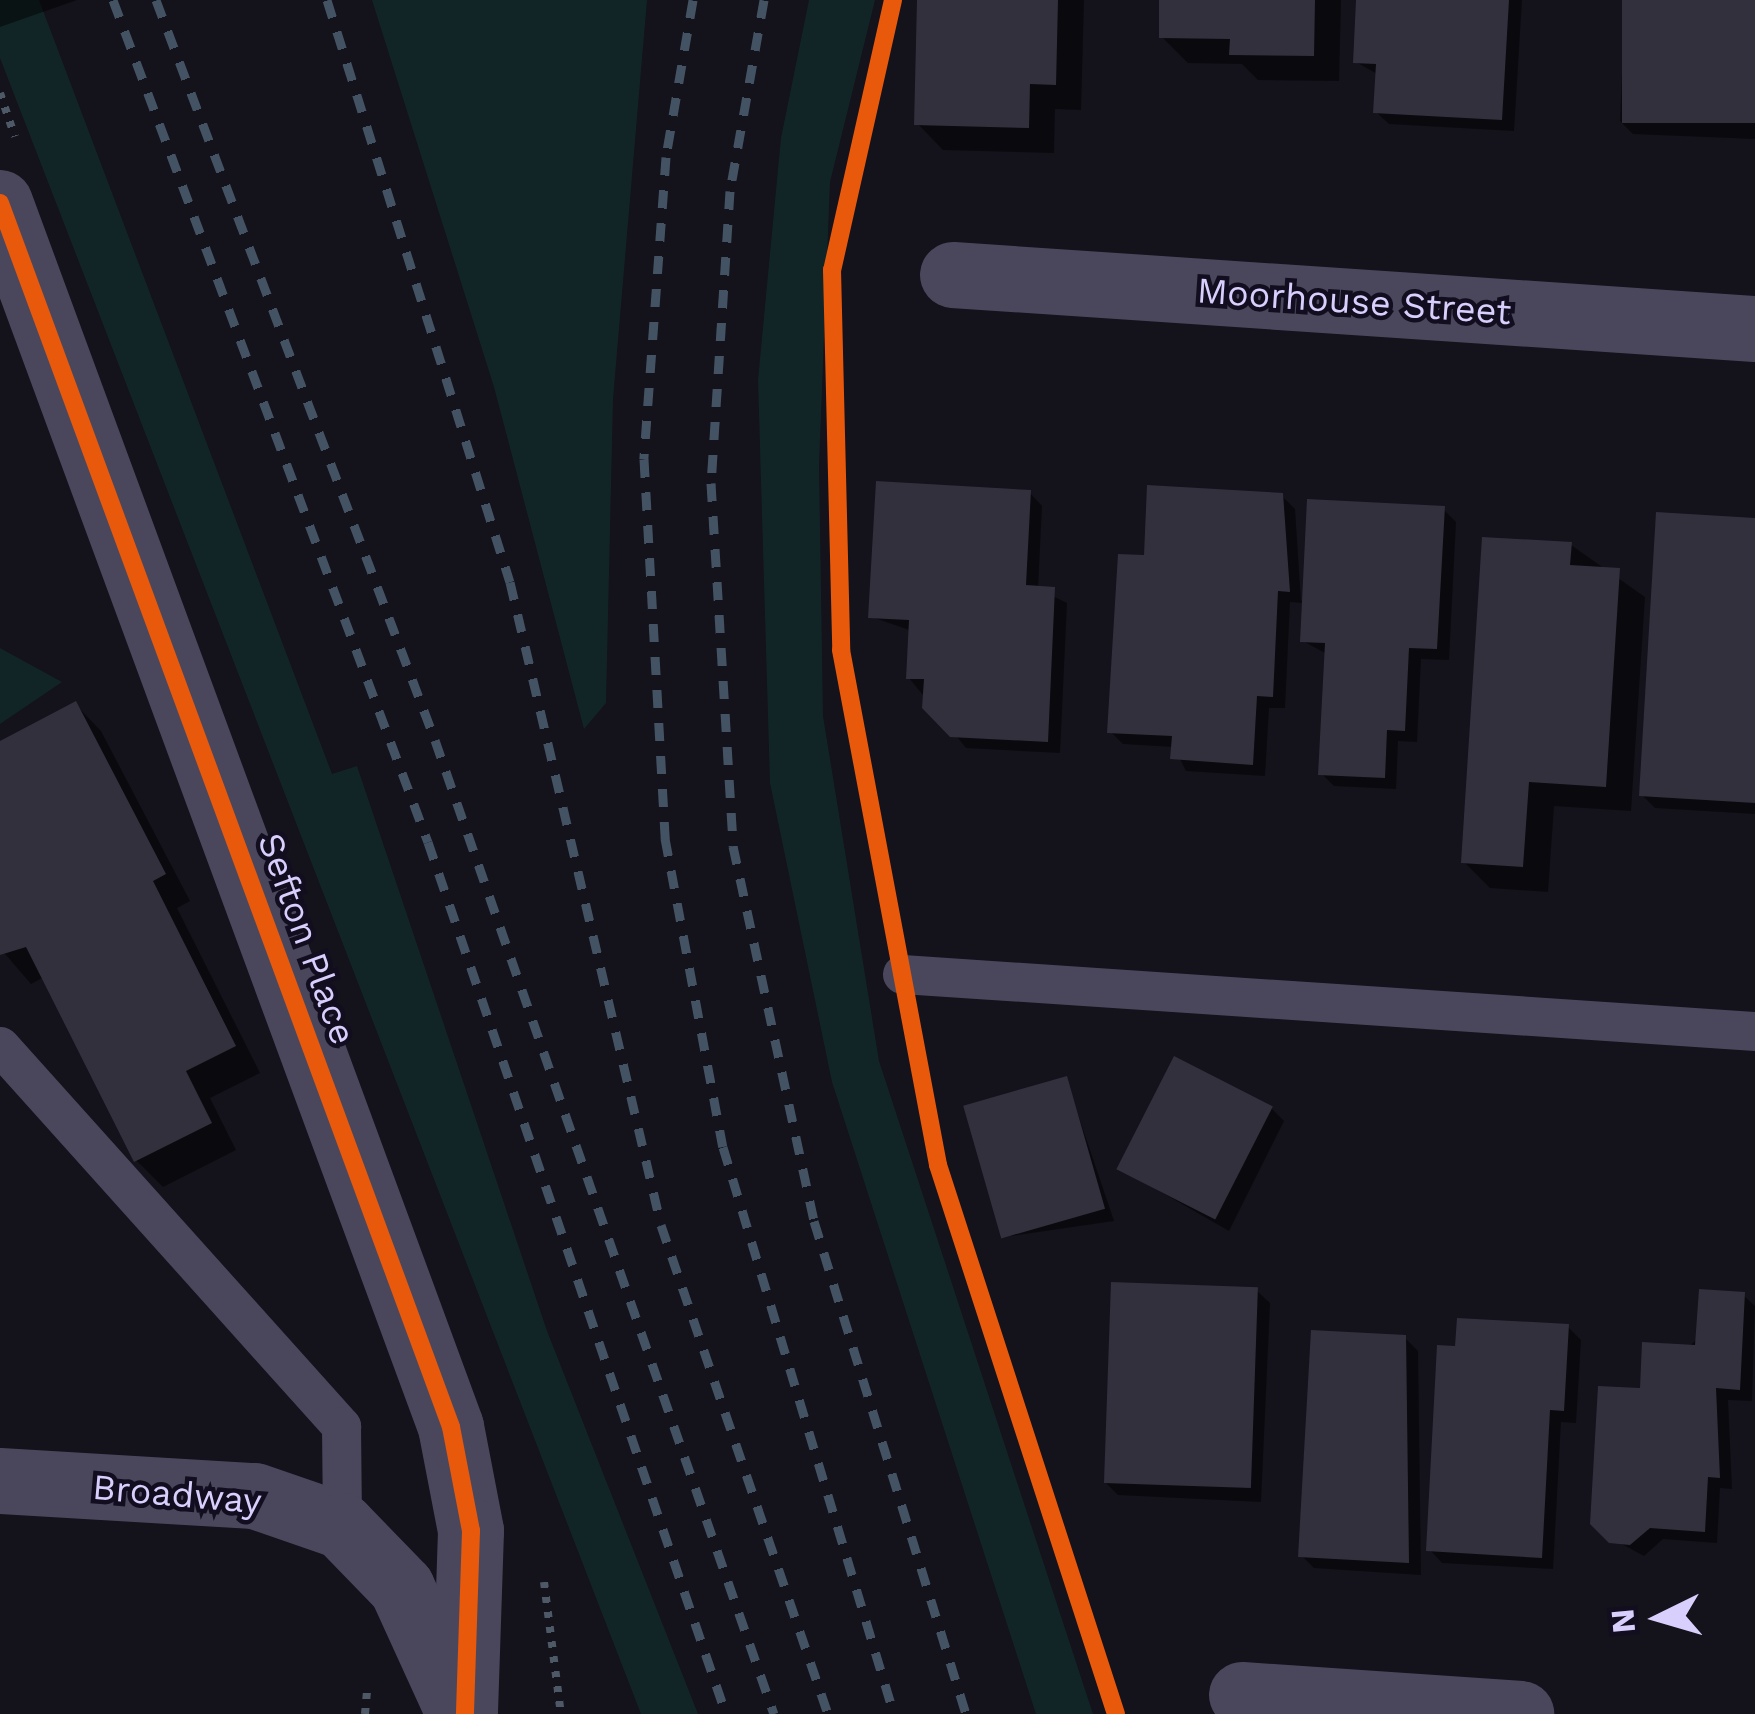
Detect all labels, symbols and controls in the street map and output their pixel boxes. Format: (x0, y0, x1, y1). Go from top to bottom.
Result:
street label: Moorhouse Street (1195, 269, 1513, 335)
street label: Sefton Place (248, 828, 364, 1050)
street label: Broadway (91, 1466, 263, 1524)
north arrow (1599, 1558, 1719, 1678)
text: N (1602, 1607, 1643, 1635)

